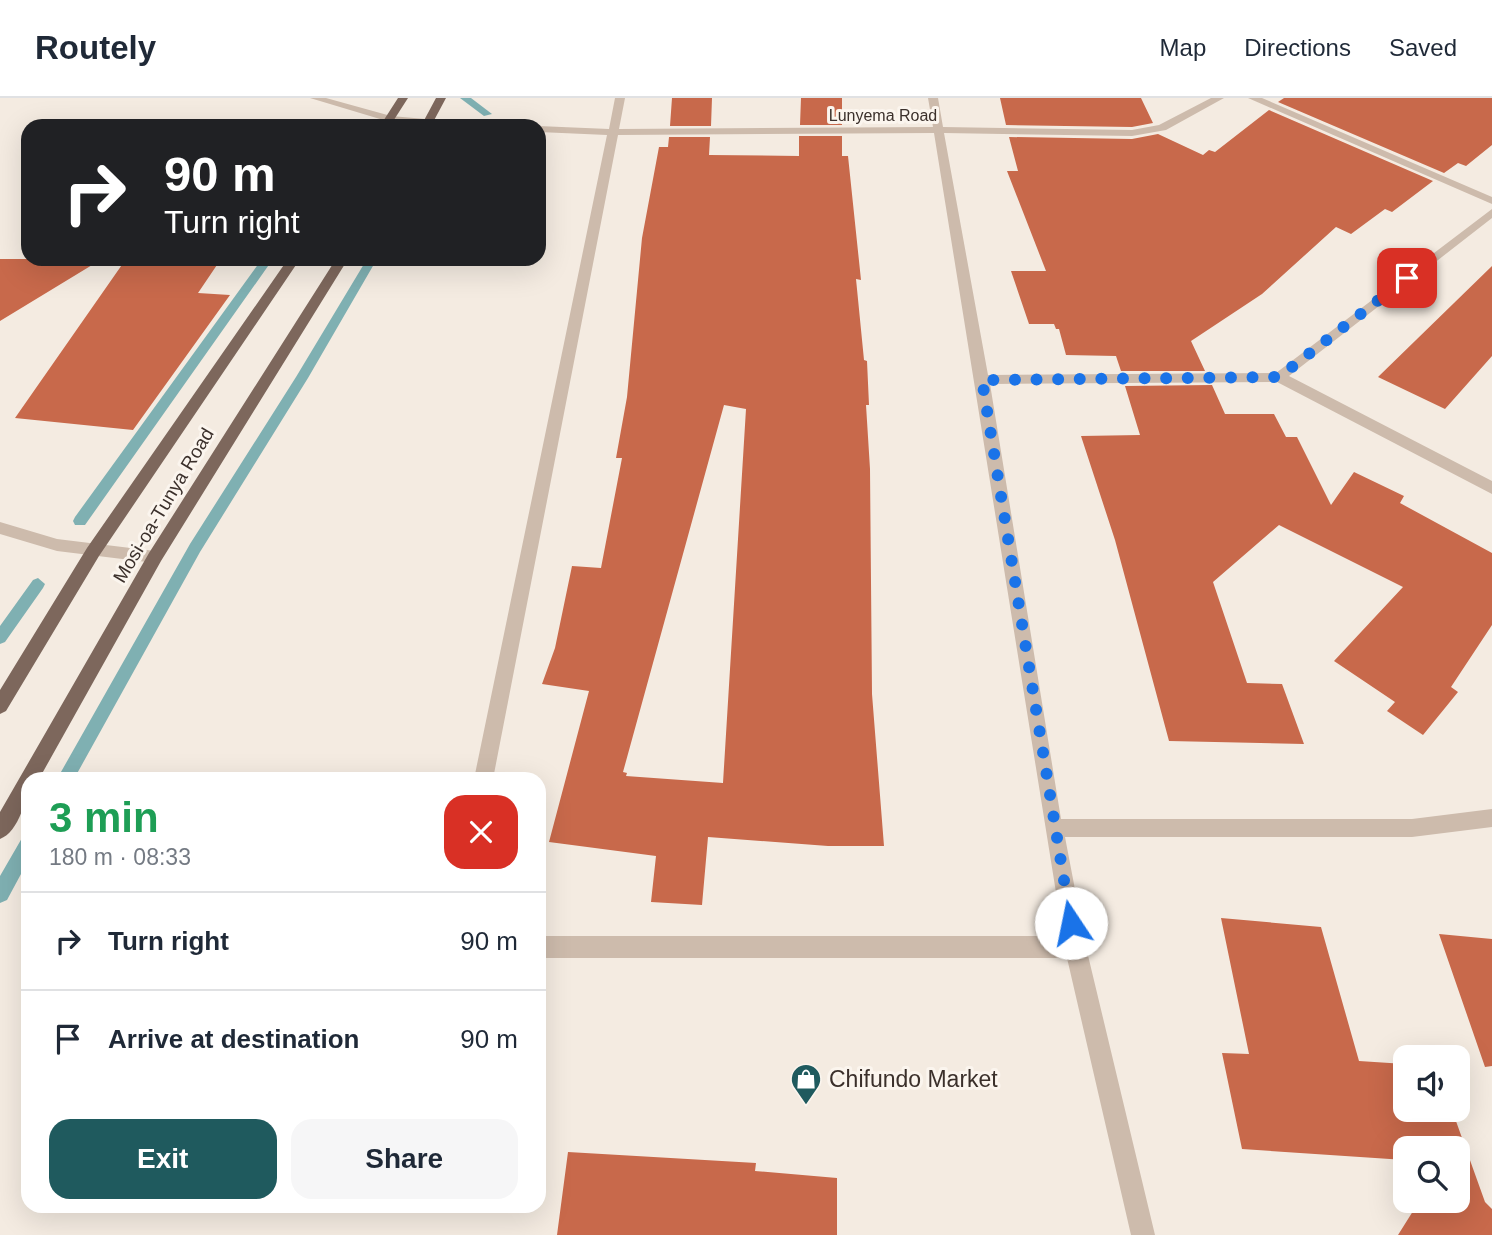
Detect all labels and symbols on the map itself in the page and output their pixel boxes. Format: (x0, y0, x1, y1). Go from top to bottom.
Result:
street label: Lunyema Road (829, 107, 937, 124)
pin (1377, 248, 1437, 308)
street label: Mosi-oa-Tunya Road (109, 424, 218, 586)
position arrow (1034, 886, 1108, 960)
shop icon: Chifundo Market (789, 1062, 823, 1106)
place label: Chifundo Market (829, 1066, 998, 1092)

